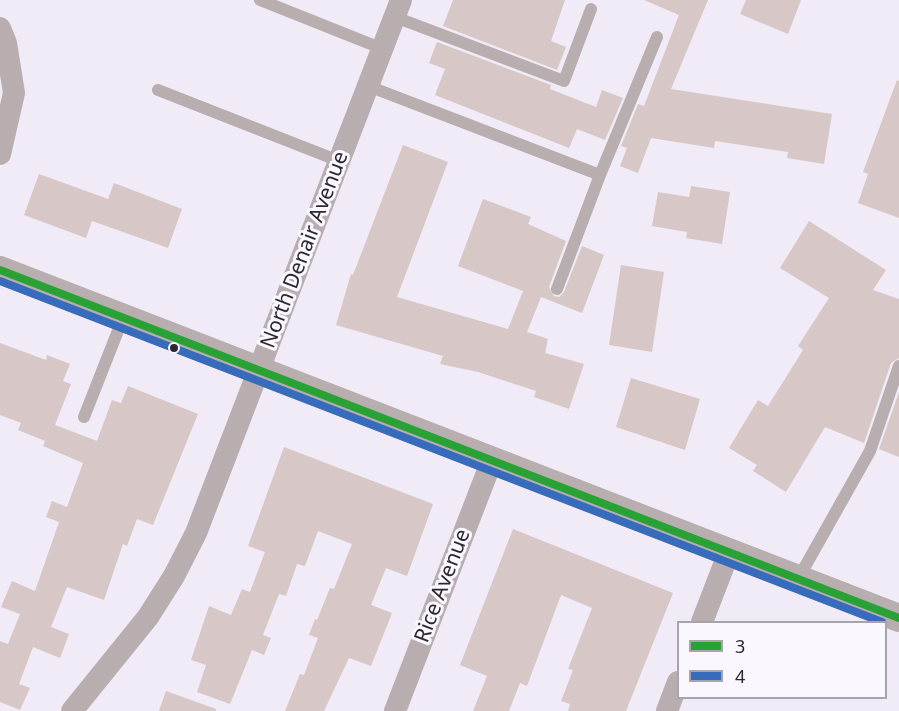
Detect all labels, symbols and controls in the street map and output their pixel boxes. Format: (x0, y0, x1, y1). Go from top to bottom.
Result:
street label: North Denair Avenue (256, 148, 354, 352)
unlabelled marker (168, 342, 180, 354)
street label: Rice Avenue (410, 526, 476, 646)
legend (677, 621, 887, 699)
text: 3 (735, 634, 745, 658)
text: 4 (735, 664, 745, 688)

